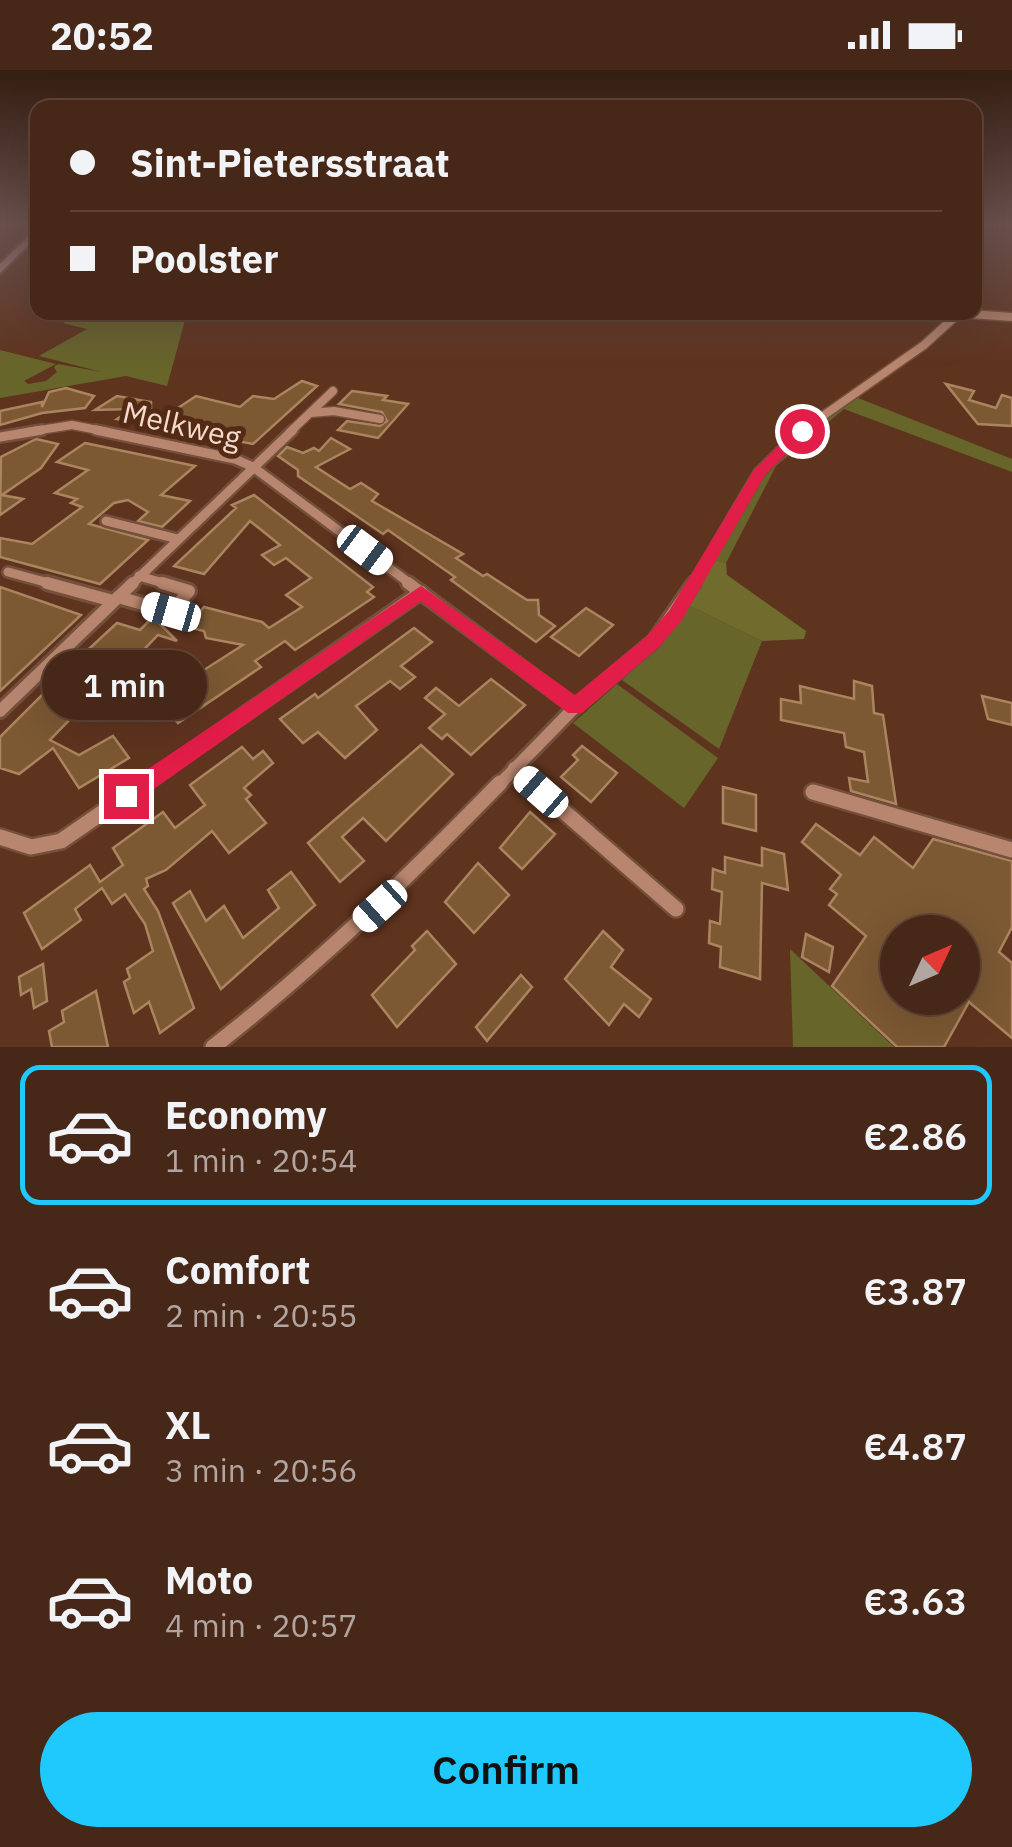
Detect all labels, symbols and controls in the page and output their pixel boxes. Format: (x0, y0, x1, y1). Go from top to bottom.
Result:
text: 20:52 (50, 11, 154, 60)
text: Sint-Pietersstraat (130, 138, 450, 187)
text: Poolster (130, 234, 279, 283)
street label: Melkweg (119, 392, 245, 457)
route start (780, 409, 825, 454)
car (332, 520, 398, 580)
car (138, 589, 204, 635)
callout: 1 min (44, 651, 208, 721)
text: 1 min (83, 664, 166, 706)
car (509, 761, 573, 823)
route end (104, 774, 149, 819)
car (348, 875, 412, 937)
north arrow (880, 915, 980, 1015)
map controls (880, 915, 980, 1015)
icon: car (45, 1090, 135, 1180)
text: Economy (165, 1090, 327, 1139)
text: €2.86 (863, 1111, 967, 1160)
text: 1 min · 20:54 (165, 1139, 358, 1181)
icon: car (45, 1245, 135, 1335)
text: Comfort (165, 1245, 310, 1294)
text: €3.87 (863, 1266, 967, 1315)
text: 2 min · 20:55 (165, 1294, 358, 1336)
icon: car (45, 1400, 135, 1490)
text: XL (165, 1400, 211, 1449)
text: €4.87 (863, 1421, 967, 1470)
text: 3 min · 20:56 (165, 1449, 358, 1491)
icon: car (45, 1555, 135, 1645)
text: Moto (165, 1555, 253, 1604)
text: €3.63 (863, 1576, 967, 1625)
text: 4 min · 20:57 (165, 1604, 358, 1646)
button: Confirm (40, 1712, 972, 1827)

